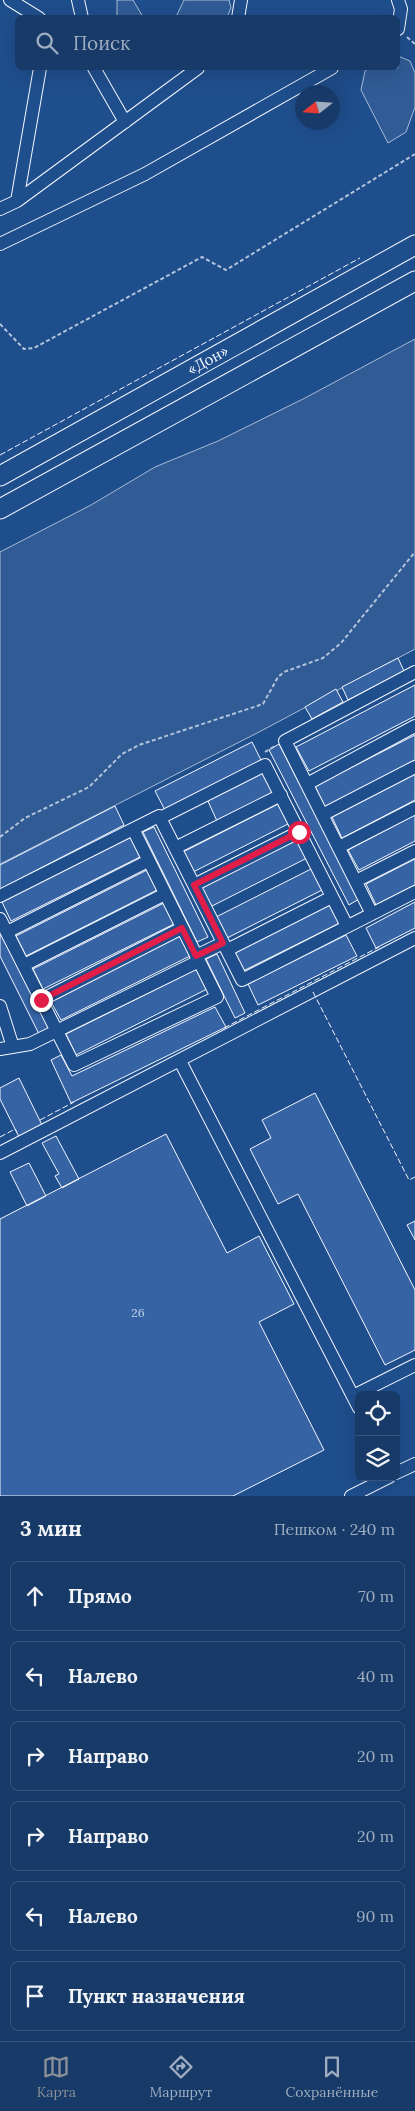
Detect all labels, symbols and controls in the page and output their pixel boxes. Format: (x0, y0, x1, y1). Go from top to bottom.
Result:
search box (15, 15, 400, 70)
icon: search (33, 29, 61, 57)
text: Поиск (73, 31, 130, 55)
north arrow (295, 85, 340, 130)
street label: «Дон» (184, 341, 232, 379)
route start (288, 821, 311, 844)
route end (30, 989, 53, 1012)
house number: 26 (131, 1305, 145, 1320)
map controls (355, 1391, 400, 1481)
button: locate (355, 1391, 400, 1436)
button: layers (355, 1436, 400, 1481)
text: 3 мин (20, 1515, 82, 1542)
text: Пешком · 240 m (274, 1519, 395, 1539)
icon: ahead (21, 1582, 49, 1610)
text: Прямо (68, 1584, 132, 1608)
text: 70 m (358, 1586, 394, 1606)
icon: left (21, 1662, 49, 1690)
text: Налево (68, 1664, 138, 1688)
text: 40 m (357, 1666, 394, 1686)
icon: right (21, 1742, 49, 1770)
text: Направо (68, 1744, 149, 1768)
text: 20 m (357, 1746, 394, 1766)
icon: right (21, 1822, 49, 1850)
text: Направо (68, 1824, 149, 1848)
text: 20 m (357, 1826, 394, 1846)
icon: left (21, 1902, 49, 1930)
text: Налево (68, 1904, 138, 1928)
text: 90 m (356, 1906, 394, 1926)
icon: arrive (21, 1982, 49, 2010)
text: Пункт назначения (68, 1984, 245, 2008)
tab: Карта (37, 2053, 76, 2101)
tab: Маршрут (149, 2053, 212, 2101)
tab: Сохранённые (286, 2053, 378, 2101)

